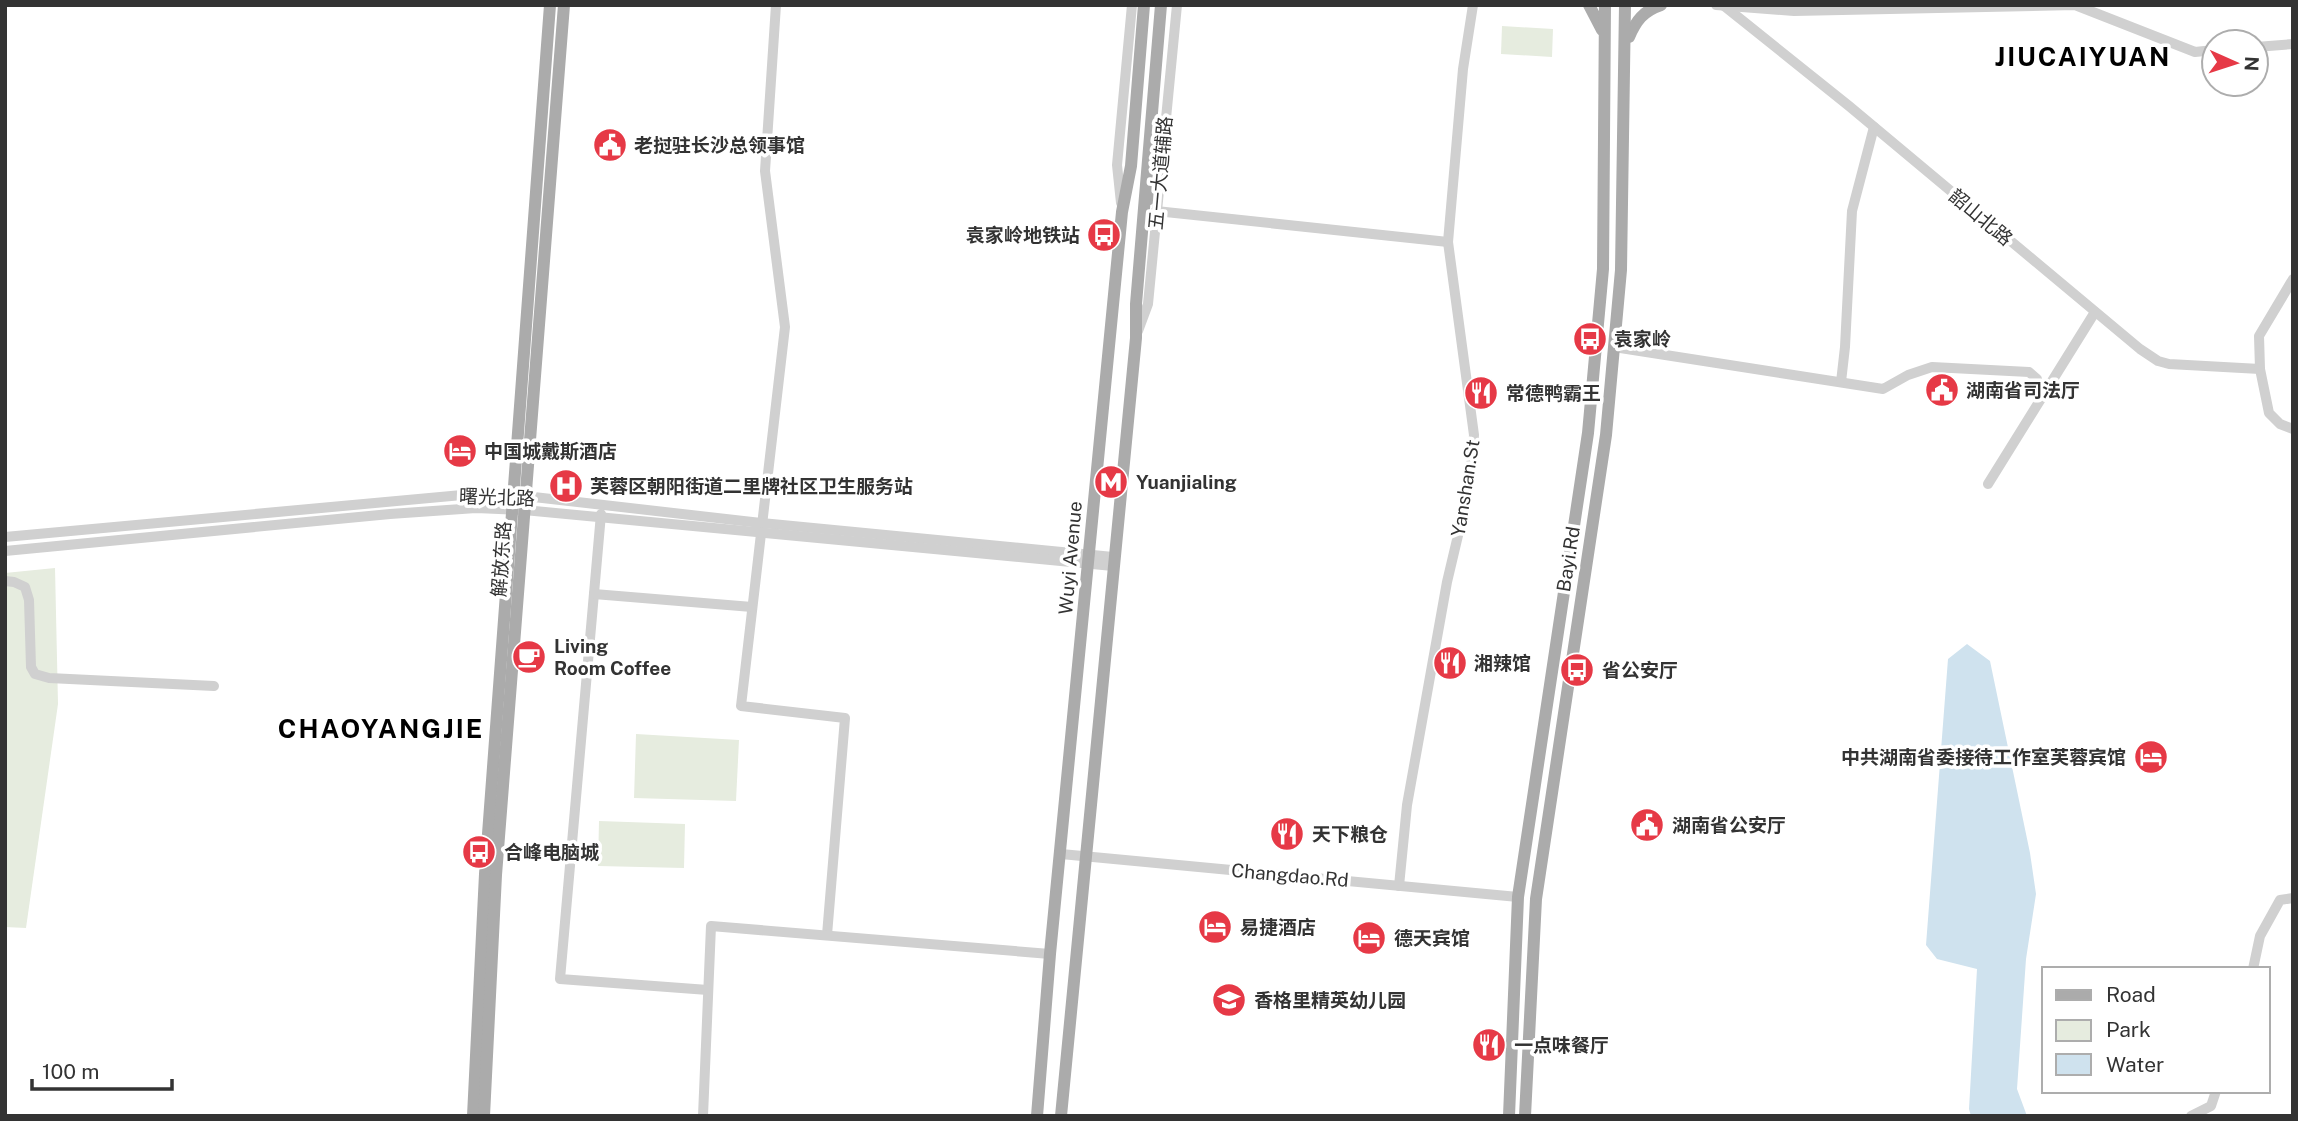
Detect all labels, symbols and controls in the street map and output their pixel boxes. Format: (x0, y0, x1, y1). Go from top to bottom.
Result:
north arrow (2200, 28, 2270, 98)
district label: JIUCAIYUAN (1995, 41, 2171, 72)
text: N (2241, 56, 2263, 72)
street label: 五一大道辅路 (1144, 115, 1176, 231)
public building icon: 老挝驻长沙总领事馆 (591, 126, 629, 164)
place label: 老挝驻长沙总领事馆 (634, 134, 805, 156)
street label: 韶山北路 (1945, 184, 2017, 250)
bus stop icon: 袁家岭地铁站 (1085, 216, 1123, 254)
place label: 袁家岭地铁站 (966, 224, 1080, 246)
bus stop icon: 袁家岭 (1571, 320, 1609, 358)
place label: 袁家岭 (1614, 328, 1671, 350)
public building icon: 湖南省司法厅 (1923, 371, 1961, 409)
restaurant icon: 常德鸭霸王 (1462, 374, 1500, 412)
place label: 湖南省司法厅 (1966, 379, 2080, 401)
place label: 常德鸭霸王 (1506, 382, 1601, 404)
hotel icon: 中国城戴斯酒店 (441, 432, 479, 470)
street label: Yanshan.St (1446, 438, 1484, 538)
place label: 中国城戴斯酒店 (484, 440, 617, 462)
metro station icon: Yuanjialing (1092, 463, 1130, 501)
hospital icon: 芙蓉区朝阳街道二里牌社区卫生服务站 (547, 467, 585, 505)
place label: Yuanjialing (1136, 471, 1237, 493)
place label: 芙蓉区朝阳街道二里牌社区卫生服务站 (590, 475, 913, 497)
street label: 曙光北路 (459, 485, 535, 509)
street label: Wuyi Avenue (1054, 500, 1086, 616)
street label: 解放东路 (487, 520, 515, 598)
street label: Bayi.Rd (1552, 525, 1584, 593)
place label: Living Room Coffee (554, 635, 671, 679)
cafe icon: Living Room Coffee (510, 638, 548, 676)
restaurant icon: 湘辣馆 (1431, 644, 1469, 682)
bus stop icon: 省公安厅 (1558, 651, 1596, 689)
place label: 湘辣馆 (1474, 652, 1531, 674)
place label: 省公安厅 (1602, 659, 1678, 681)
district label: CHAOYANGJIE (278, 713, 484, 744)
hotel icon: 中共湖南省委接待工作室芙蓉宾馆 (2132, 738, 2170, 776)
place label: 中共湖南省委接待工作室芙蓉宾馆 (1841, 746, 2126, 768)
public building icon: 湖南省公安厅 (1628, 806, 1666, 844)
place label: 湖南省公安厅 (1672, 814, 1786, 836)
restaurant icon: 天下粮仓 (1268, 815, 1306, 853)
place label: 天下粮仓 (1312, 823, 1388, 845)
bus stop icon: 合峰电脑城 (460, 833, 498, 871)
place label: 合峰电脑城 (504, 841, 599, 863)
street label: Changdao.Rd (1230, 859, 1350, 891)
hotel icon: 易捷酒店 (1196, 908, 1234, 946)
place label: 易捷酒店 (1240, 916, 1316, 938)
hotel icon: 德天宾馆 (1350, 919, 1388, 957)
place label: 德天宾馆 (1394, 927, 1470, 949)
legend (2042, 967, 2270, 1093)
school or university icon: 香格里精英幼儿园 (1210, 981, 1248, 1019)
text: Road (2106, 982, 2156, 1007)
place label: 香格里精英幼儿园 (1254, 989, 1406, 1011)
text: Park (2106, 1017, 2151, 1042)
restaurant icon: 一点味餐厅 (1470, 1026, 1508, 1064)
place label: 一点味餐厅 (1514, 1034, 1609, 1056)
scale bar (32, 1048, 172, 1092)
text: Water (2106, 1052, 2164, 1077)
text: 100 m (42, 1059, 99, 1084)

